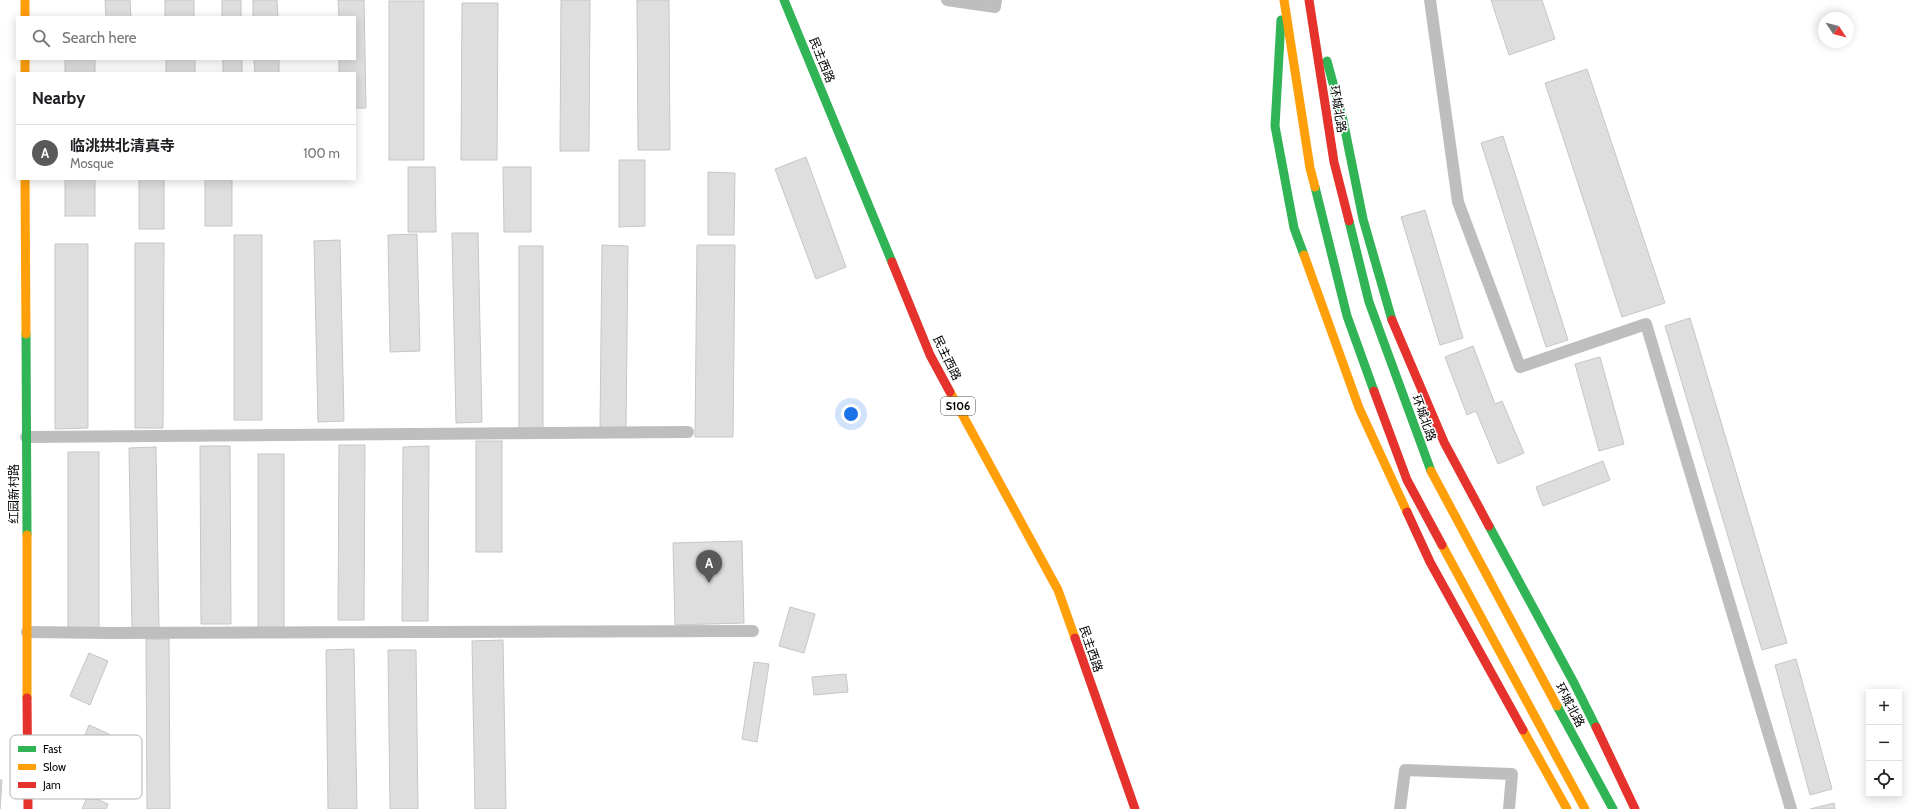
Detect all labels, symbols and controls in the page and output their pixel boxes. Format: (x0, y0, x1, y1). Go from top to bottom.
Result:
north arrow (1818, 12, 1854, 48)
search box (16, 16, 356, 60)
icon: search (30, 27, 52, 49)
text: Search here (62, 29, 137, 47)
street label: 民主西路 (807, 35, 838, 85)
street label: 环城北路 (1327, 84, 1350, 134)
text: Nearby (32, 88, 85, 108)
text: 临洮拱北清真寺 (70, 137, 175, 155)
text: A (41, 145, 49, 161)
text: 100 m (303, 145, 340, 161)
text: Mosque (70, 155, 114, 171)
street label: 民主西路 (930, 333, 965, 383)
street label: 环城北路 (1409, 393, 1440, 443)
road number: S106 (941, 397, 975, 415)
your location (841, 404, 861, 424)
street label: 红园新村路 (6, 464, 21, 524)
pin: A (696, 550, 722, 583)
street label: 民主西路 (1077, 624, 1106, 674)
street label: 环城北路 (1553, 680, 1588, 729)
map controls (1866, 689, 1902, 797)
button: + (1866, 689, 1902, 725)
button: − (1866, 725, 1902, 761)
legend (10, 735, 142, 799)
text: Fast (43, 742, 62, 756)
text: Slow (43, 760, 66, 774)
button: locate (1866, 761, 1902, 797)
text: Jam (42, 778, 61, 792)

